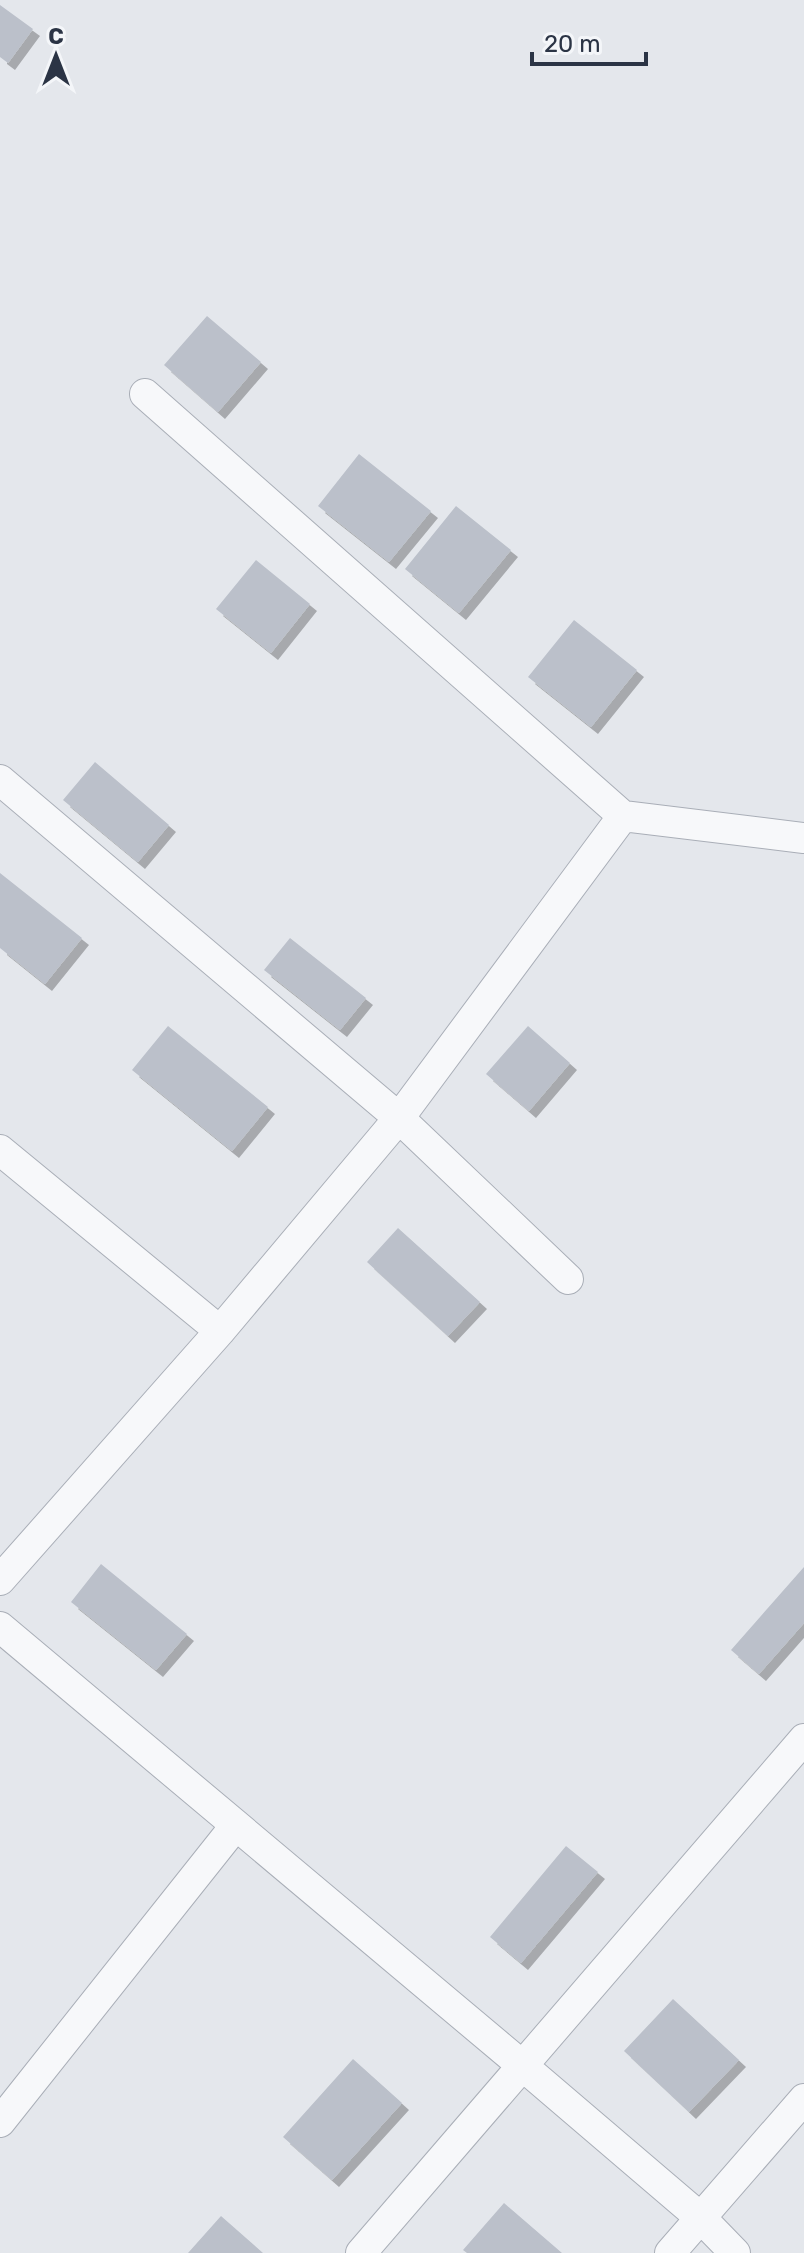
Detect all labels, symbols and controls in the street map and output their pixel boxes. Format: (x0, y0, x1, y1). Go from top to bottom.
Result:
north arrow (16, 16, 96, 96)
scale bar (532, 16, 646, 66)
text: С (48, 23, 64, 50)
text: 20 m (544, 30, 601, 58)

